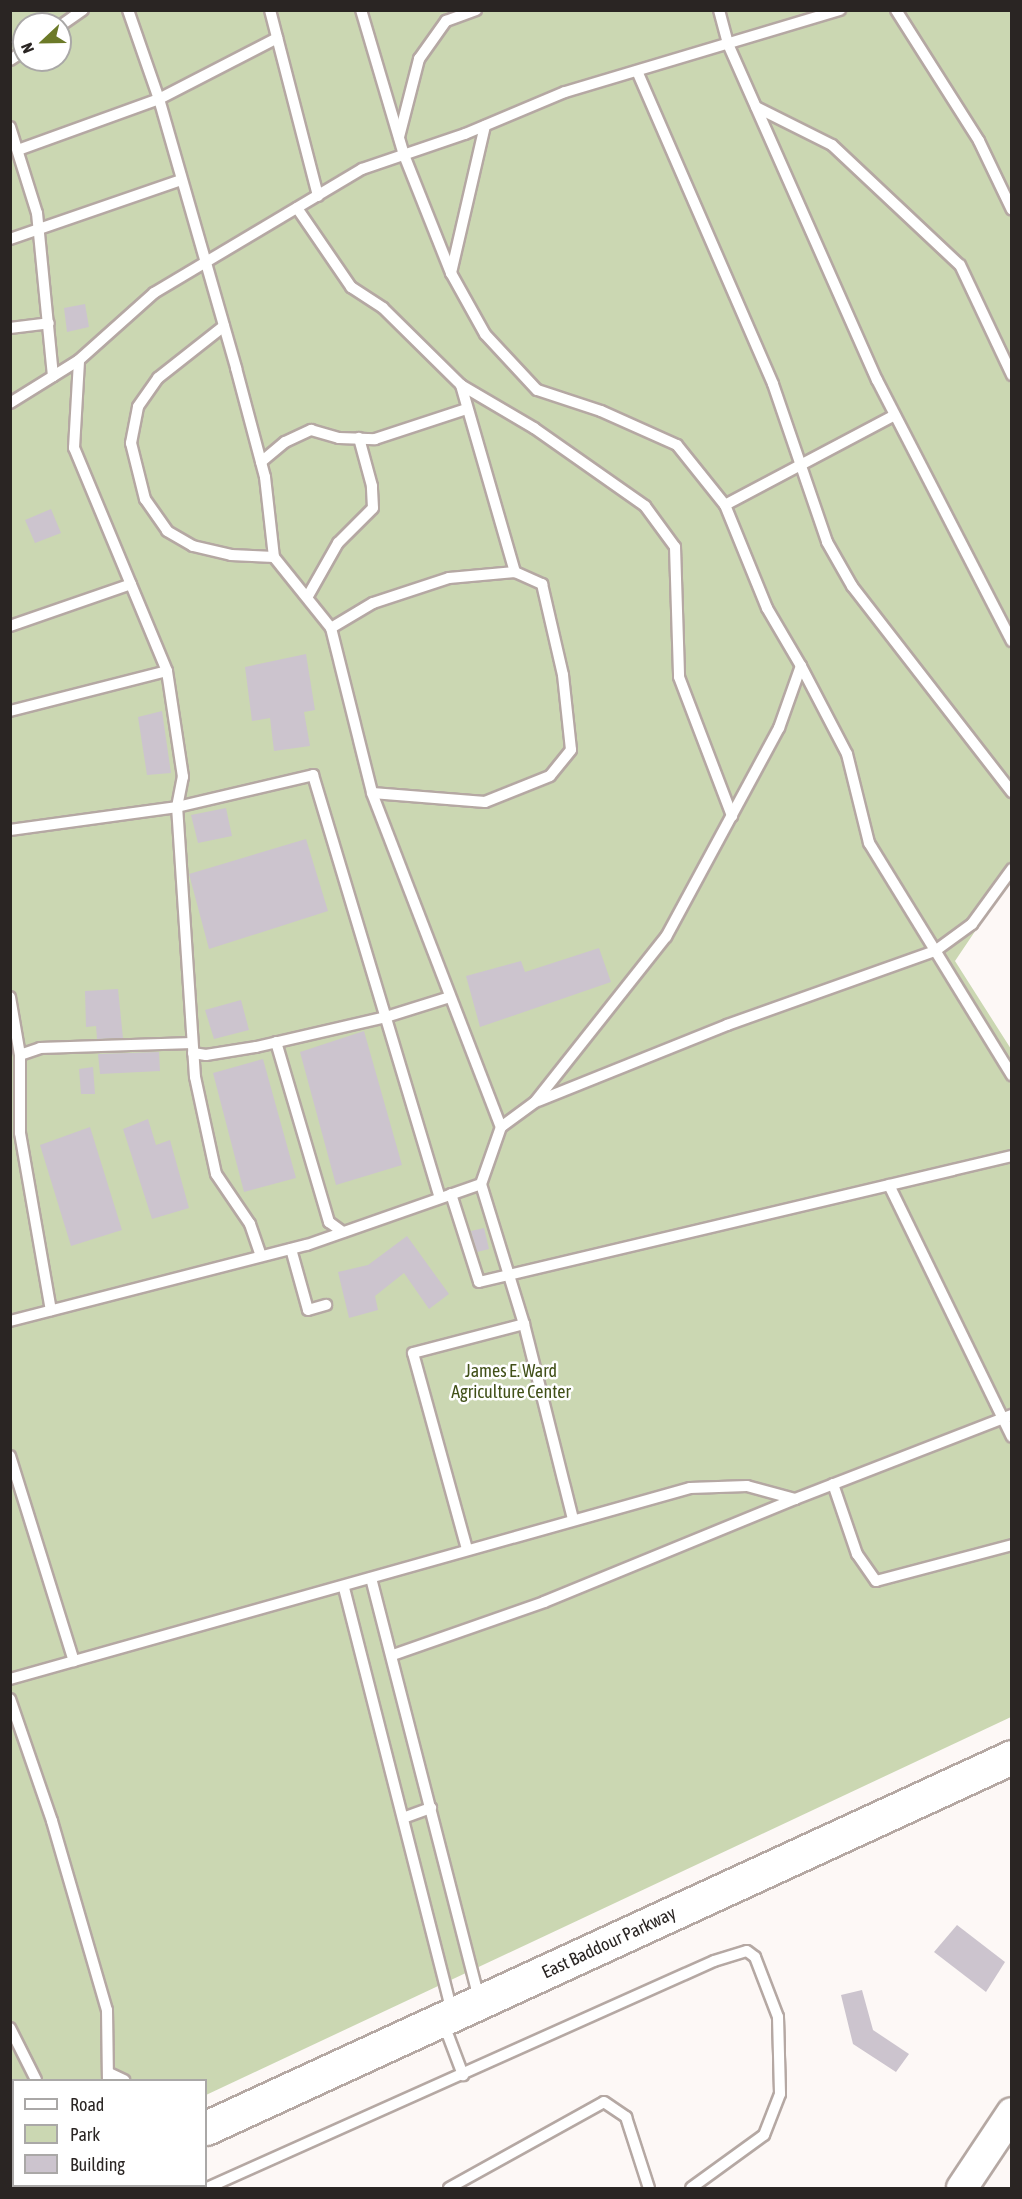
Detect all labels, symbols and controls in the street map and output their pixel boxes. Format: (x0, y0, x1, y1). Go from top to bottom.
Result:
north arrow (12, 12, 72, 72)
text: N (17, 40, 37, 56)
park label: James E. Ward Agriculture Center (451, 1361, 571, 1404)
street label: East Baddour Parkway (539, 1902, 679, 1984)
legend (12, 2079, 207, 2187)
text: Road (70, 2094, 104, 2115)
text: Park (70, 2124, 100, 2145)
text: Building (70, 2154, 125, 2175)

